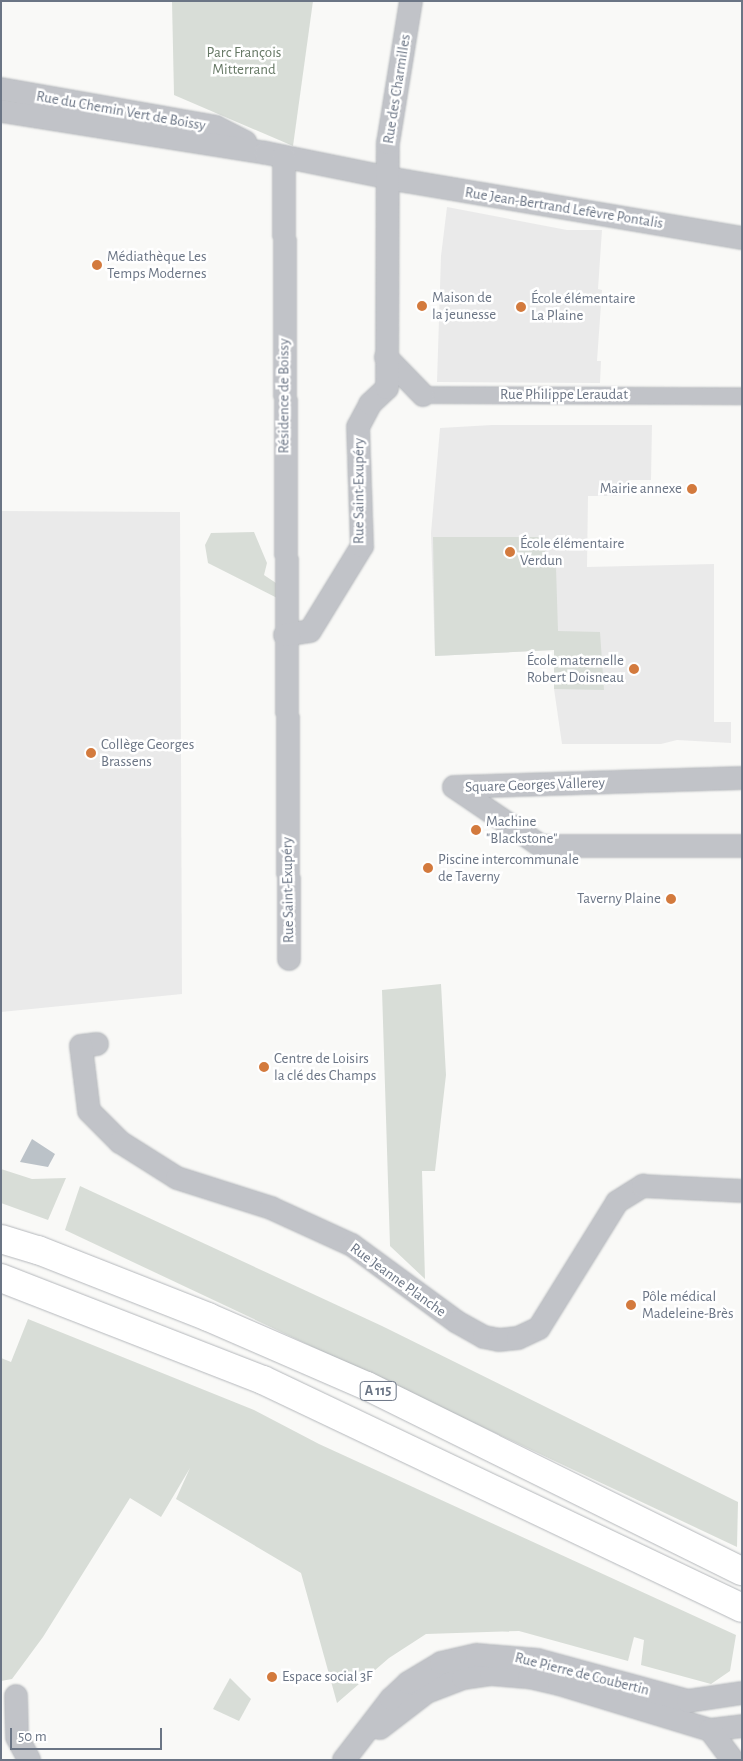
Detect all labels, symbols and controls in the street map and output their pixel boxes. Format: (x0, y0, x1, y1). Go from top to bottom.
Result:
street label: Rue des Charmilles (379, 33, 415, 145)
park label: Parc François Mitterrand (207, 43, 281, 78)
street label: Rue du Chemin Vert de Boissy (35, 87, 207, 135)
street label: Rue Jean-Bertrand Lefèvre Pontalis (464, 183, 664, 233)
place label: Médiathèque Les Temps Modernes (107, 247, 207, 282)
marker: Médiathèque Les Temps Modernes (91, 259, 103, 271)
place label: Maison de la jeunesse (432, 288, 496, 323)
place label: École élémentaire La Plaine (531, 289, 635, 324)
marker: Maison de la jeunesse (416, 300, 428, 312)
marker: École élémentaire La Plaine (515, 301, 527, 313)
street label: Résidence de Boissy (275, 338, 293, 454)
street label: Rue Philippe Leraudat (500, 386, 628, 404)
street label: Rue Saint-Exupéry (350, 438, 368, 544)
place label: Mairie annexe (600, 480, 682, 498)
marker: Mairie annexe (686, 483, 698, 495)
place label: École élémentaire Verdun (520, 534, 624, 569)
marker: École élémentaire Verdun (504, 546, 516, 558)
place label: École maternelle Robert Doisneau (527, 651, 624, 686)
marker: École maternelle Robert Doisneau (628, 663, 640, 675)
place label: Collège Georges Brassens (101, 735, 194, 770)
marker: Collège Georges Brassens (85, 747, 97, 759)
street label: Square Georges Vallerey (465, 774, 605, 796)
place label: Machine "Blackstone" (486, 812, 557, 847)
marker: Machine "Blackstone" (470, 824, 482, 836)
street label: Rue Saint-Exupéry (278, 837, 298, 943)
place label: Piscine intercommunale de Taverny (438, 850, 579, 885)
marker: Piscine intercommunale de Taverny (422, 862, 434, 874)
place label: Taverny Plaine (577, 890, 661, 908)
marker: Taverny Plaine (665, 893, 677, 905)
place label: Centre de Loisirs la clé des Champs (274, 1049, 376, 1084)
marker: Centre de Loisirs la clé des Champs (258, 1061, 270, 1073)
street label: Rue Jeanne Planche (346, 1239, 450, 1321)
place label: Pôle médical Madeleine-Brès (642, 1287, 734, 1322)
marker: Pôle médical Madeleine-Brès (624, 1298, 638, 1312)
road number: A 115 (359, 1380, 397, 1402)
street label: Rue Pierre de Coubertin (513, 1649, 651, 1699)
place label: Espace social 3F (282, 1668, 373, 1686)
marker: Espace social 3F (266, 1671, 278, 1683)
scale bar (12, 1718, 165, 1750)
text: 50 m (18, 1729, 47, 1744)

